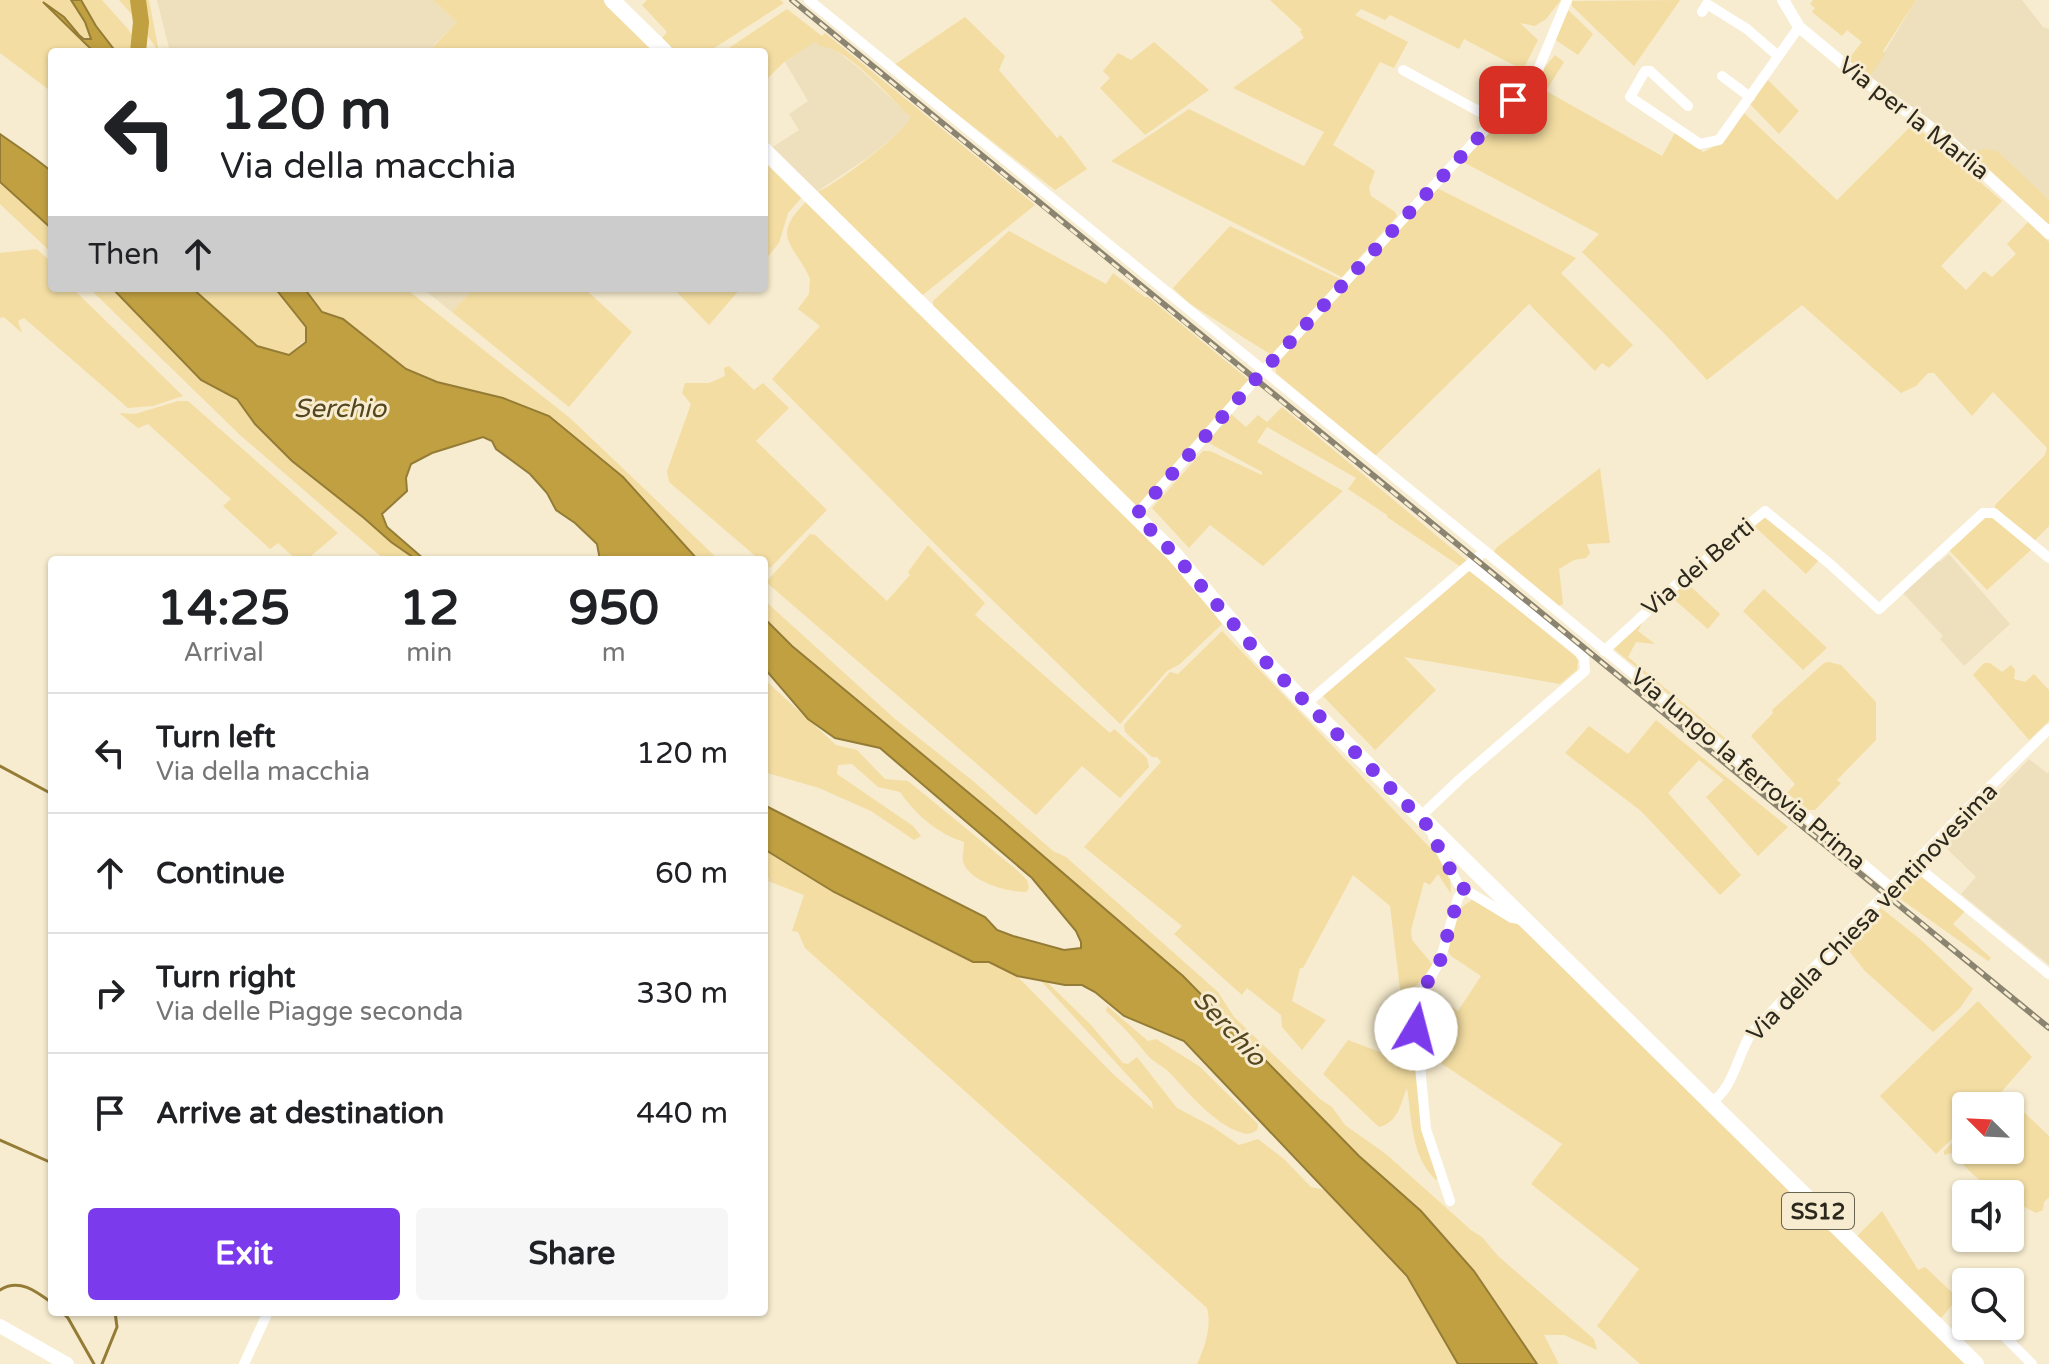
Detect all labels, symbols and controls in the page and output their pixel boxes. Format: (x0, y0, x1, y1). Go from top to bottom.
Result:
street label: Via per la Marlia (1833, 51, 1995, 186)
pin (1479, 66, 1547, 134)
text: 120 m (220, 77, 391, 144)
icon: arrive (1491, 78, 1535, 122)
icon: left (88, 80, 192, 184)
text: Via della macchia (220, 145, 516, 188)
icon: ahead (176, 232, 220, 276)
text: Then (88, 236, 160, 273)
water label: Serchio (294, 393, 387, 424)
street label: Via dei Berti (1636, 512, 1760, 623)
text: 14:25 (157, 580, 290, 638)
text: 12 (399, 580, 459, 638)
text: 950 (569, 580, 659, 638)
text: Arrival (183, 637, 264, 668)
text: min (406, 637, 452, 668)
text: m (602, 637, 626, 668)
street label: Via lungo la ferrovia Prima (1624, 662, 1871, 876)
text: Turn left (156, 719, 275, 756)
icon: left (88, 731, 132, 775)
text: 120 m (636, 735, 728, 772)
text: Via della macchia (156, 756, 370, 787)
street label: Via della Chiesa ventinovesima (1741, 777, 2004, 1048)
icon: ahead (88, 851, 132, 895)
text: Continue (156, 855, 285, 892)
text: 60 m (655, 855, 728, 892)
text: Turn right (156, 959, 296, 996)
icon: right (88, 971, 132, 1015)
text: 330 m (636, 975, 728, 1012)
water label: Serchio (1187, 984, 1273, 1074)
position arrow (1374, 987, 1458, 1071)
text: Via delle Piagge seconda (156, 996, 463, 1027)
icon: arrive (88, 1091, 132, 1135)
north arrow (1952, 1092, 2024, 1164)
map controls (1952, 1092, 2024, 1340)
text: Arrive at destination (156, 1095, 444, 1132)
text: 440 m (636, 1095, 728, 1132)
button: sound (1952, 1180, 2024, 1252)
road number: SS12 (1782, 1193, 1854, 1229)
button: Exit (88, 1208, 400, 1300)
button: Share (416, 1208, 728, 1300)
button: search (1952, 1268, 2024, 1340)

